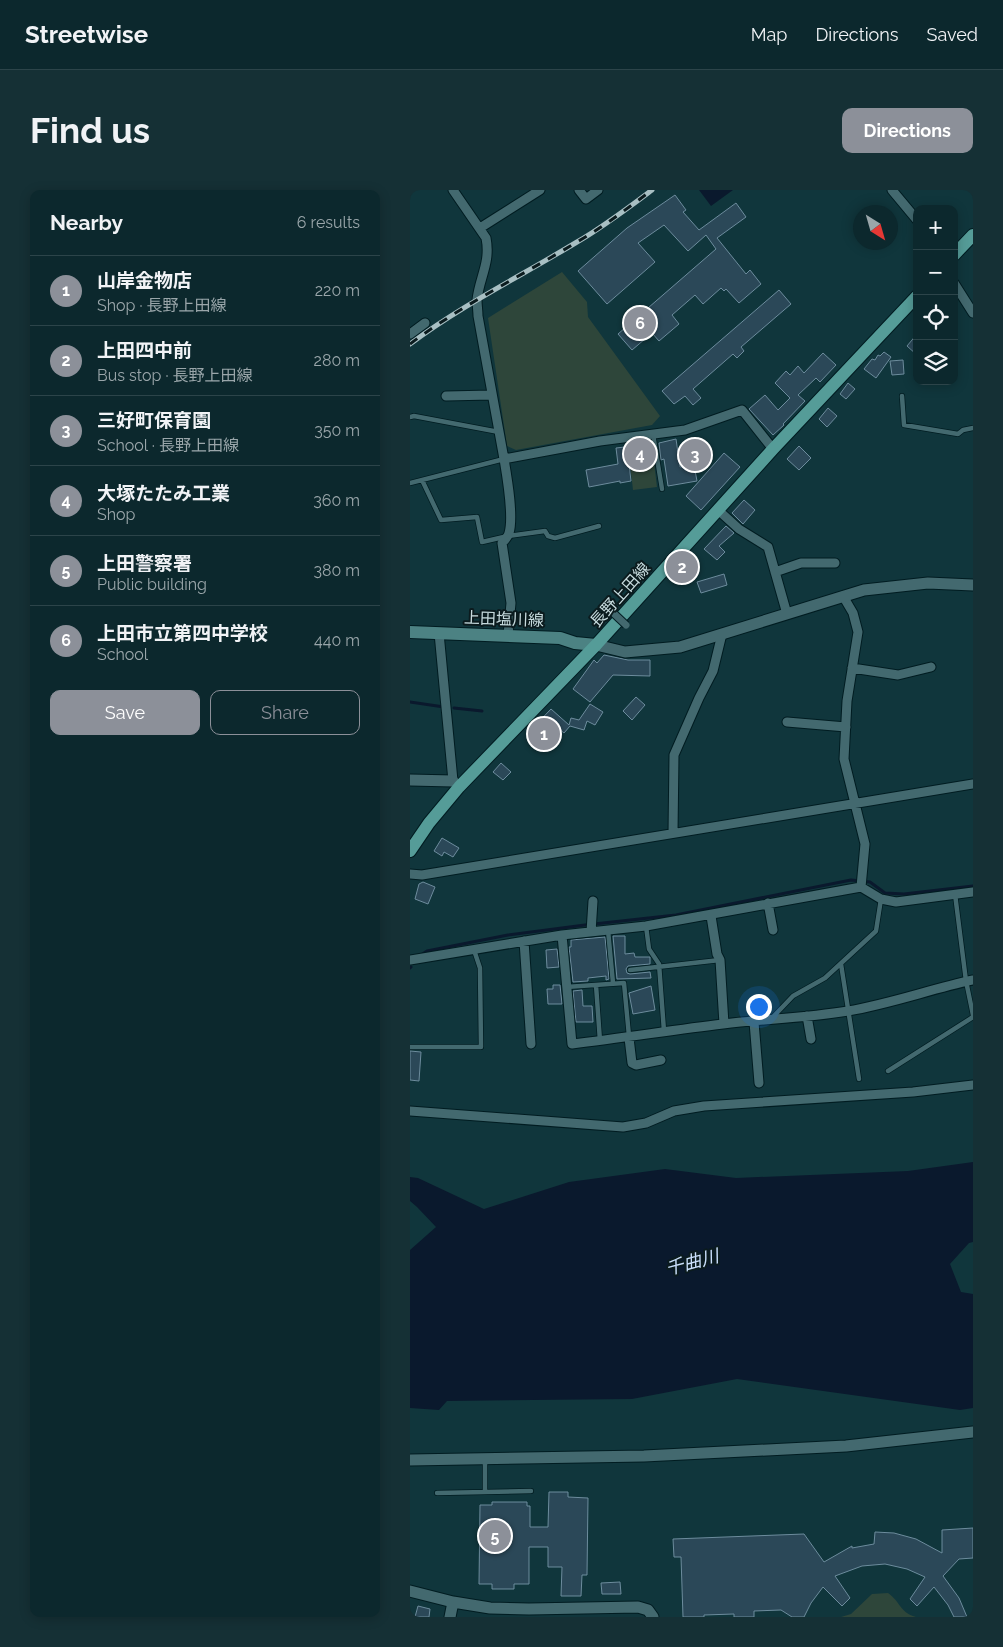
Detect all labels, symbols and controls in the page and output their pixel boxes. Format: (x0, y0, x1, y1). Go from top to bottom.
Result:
text: Streetwise (25, 20, 148, 49)
text: Map (751, 24, 787, 45)
text: Directions (815, 24, 899, 45)
text: Saved (927, 24, 978, 45)
button: Directions (842, 108, 973, 153)
text: Find us (30, 110, 150, 151)
north arrow (853, 205, 898, 250)
map controls (913, 205, 958, 385)
button: + (913, 205, 958, 250)
text: Nearby (50, 210, 123, 235)
text: 6 results (297, 213, 360, 232)
button: − (913, 250, 958, 295)
text: 山岸金物店 (97, 269, 192, 291)
text: 1 (62, 281, 70, 300)
text: 220 m (315, 281, 360, 300)
button: locate (913, 295, 958, 340)
text: Shop · 長野上田線 (97, 296, 227, 315)
pin: 6 (624, 304, 656, 342)
text: 上田四中前 (97, 339, 192, 361)
button: layers (913, 340, 958, 385)
text: 2 (61, 351, 71, 370)
text: 280 m (314, 351, 360, 370)
text: Bus stop · 長野上田線 (97, 366, 253, 385)
text: 三好町保育園 (97, 409, 211, 431)
text: 3 (62, 421, 70, 440)
text: 350 m (314, 421, 360, 440)
pin: 4 (624, 435, 656, 473)
text: School · 長野上田線 (97, 436, 239, 455)
pin: 3 (679, 436, 711, 474)
text: 大塚たたみ工業 (97, 482, 230, 504)
text: 4 (61, 491, 71, 510)
text: 360 m (313, 491, 360, 510)
text: Shop (97, 505, 135, 524)
pin: 2 (666, 548, 698, 586)
text: 上田警察署 (97, 552, 192, 574)
street label: 長野上田線 (586, 559, 654, 631)
text: 5 (62, 561, 70, 580)
text: 380 m (313, 561, 360, 580)
text: Public building (97, 575, 207, 594)
street label: 上田塩川線 (464, 608, 544, 630)
text: 上田市立第四中学校 (97, 622, 268, 644)
text: 6 (61, 631, 71, 650)
text: 440 m (314, 631, 360, 650)
text: School (97, 645, 148, 664)
button: Save (50, 690, 200, 735)
button: Share (210, 690, 360, 735)
pin: 1 (528, 715, 560, 753)
your location (746, 994, 772, 1020)
water label: 千曲川 (663, 1244, 723, 1279)
pin: 5 (479, 1517, 511, 1555)

